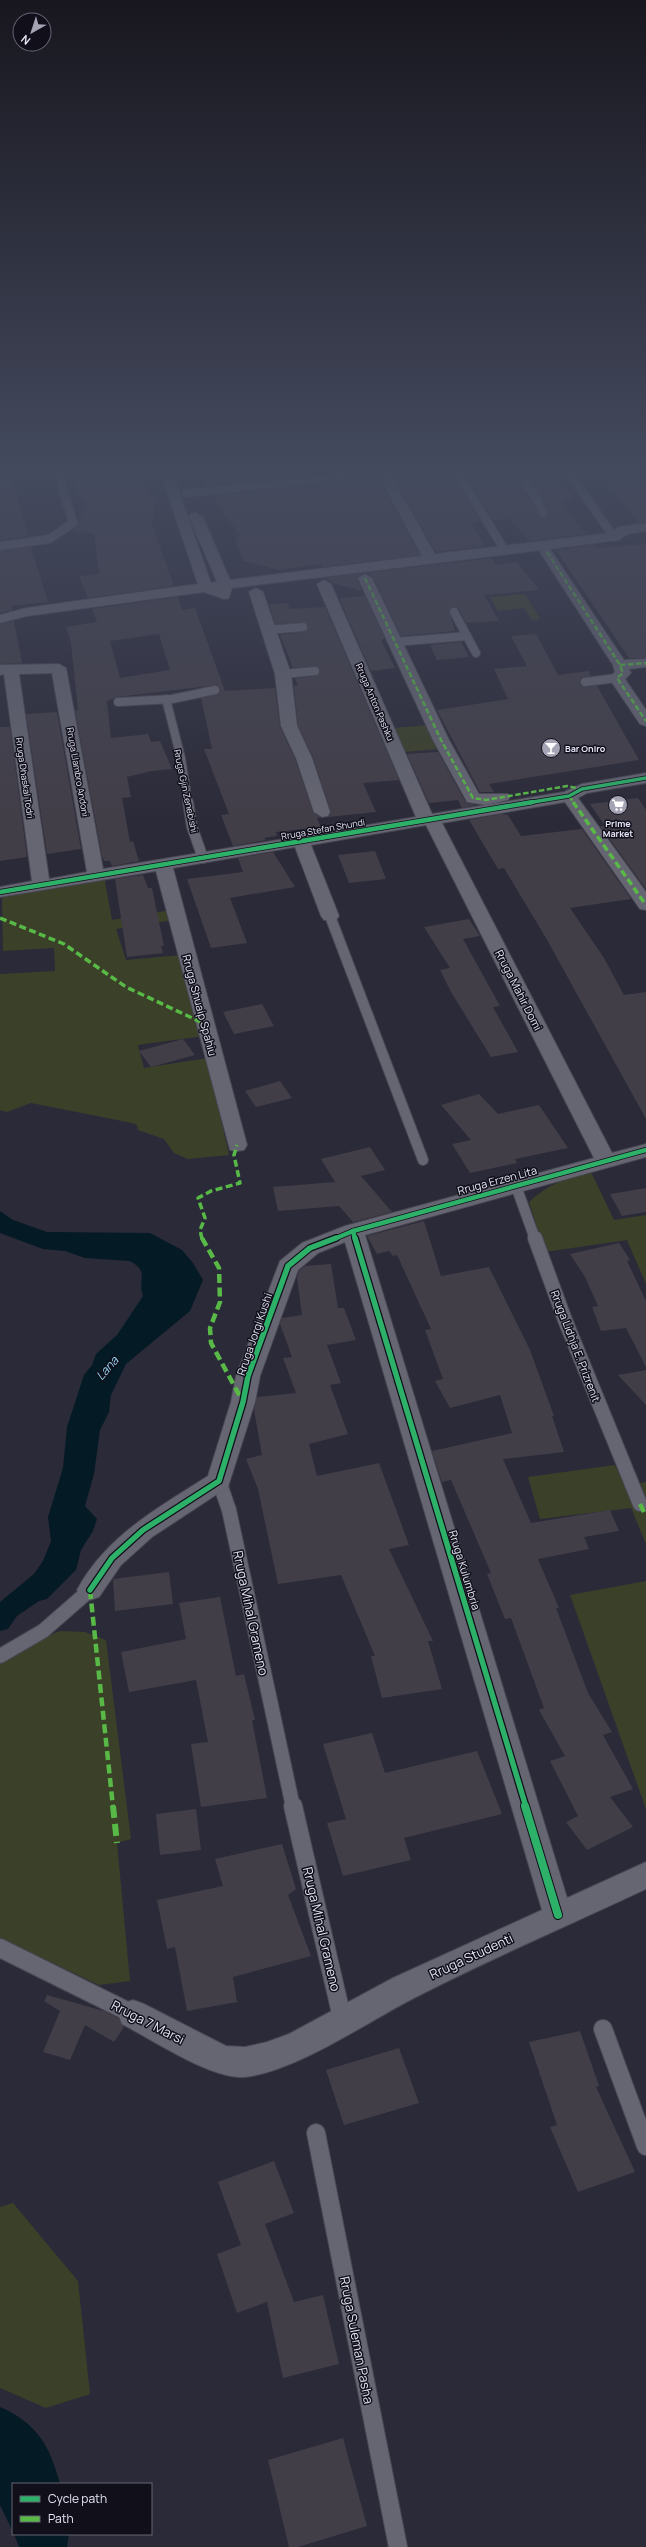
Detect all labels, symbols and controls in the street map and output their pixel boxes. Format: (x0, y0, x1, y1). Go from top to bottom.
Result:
north arrow (12, 12, 52, 52)
text: N (18, 32, 33, 48)
street label: Rruga Anton Pashku (353, 661, 397, 743)
street label: Rruga Llambro Andoni (64, 726, 92, 818)
street label: Rruga Dhaskal Todri (13, 737, 37, 819)
bar icon: Bar Oniro (540, 737, 562, 759)
place label: Bar Oniro (565, 742, 606, 755)
street label: Rruga Gjin Zenebishi (171, 748, 201, 834)
supermarket icon: Prime Market (607, 794, 629, 816)
street label: Rruga Stefan Shundi (280, 815, 366, 843)
place label: Prime Market (603, 817, 633, 840)
street label: Rruga Mahir Domi (492, 947, 546, 1033)
street label: Rruga Shuaip Spahiu (179, 953, 221, 1057)
street label: Rruga Erzen Lita (456, 1162, 538, 1198)
street label: Rruga Lidhja E. Prizrenit (548, 1288, 604, 1404)
street label: Rruga Jorgi Kushi (233, 1291, 275, 1377)
water label: Lana (92, 1351, 123, 1384)
street label: Rruga Kulumbria (446, 1528, 484, 1612)
street label: Rruga Mihal Grameno (229, 1549, 273, 1677)
street label: Rruga Mihal Grameno (299, 1865, 345, 1993)
street label: Rruga Studenti (426, 1929, 516, 1983)
street label: Rruga 7 Marsi (108, 1996, 188, 2048)
street label: Rruga Suleman Pasha (336, 2275, 378, 2405)
legend (12, 2483, 152, 2535)
text: Cycle path (48, 2490, 107, 2507)
text: Path (48, 2510, 74, 2527)

